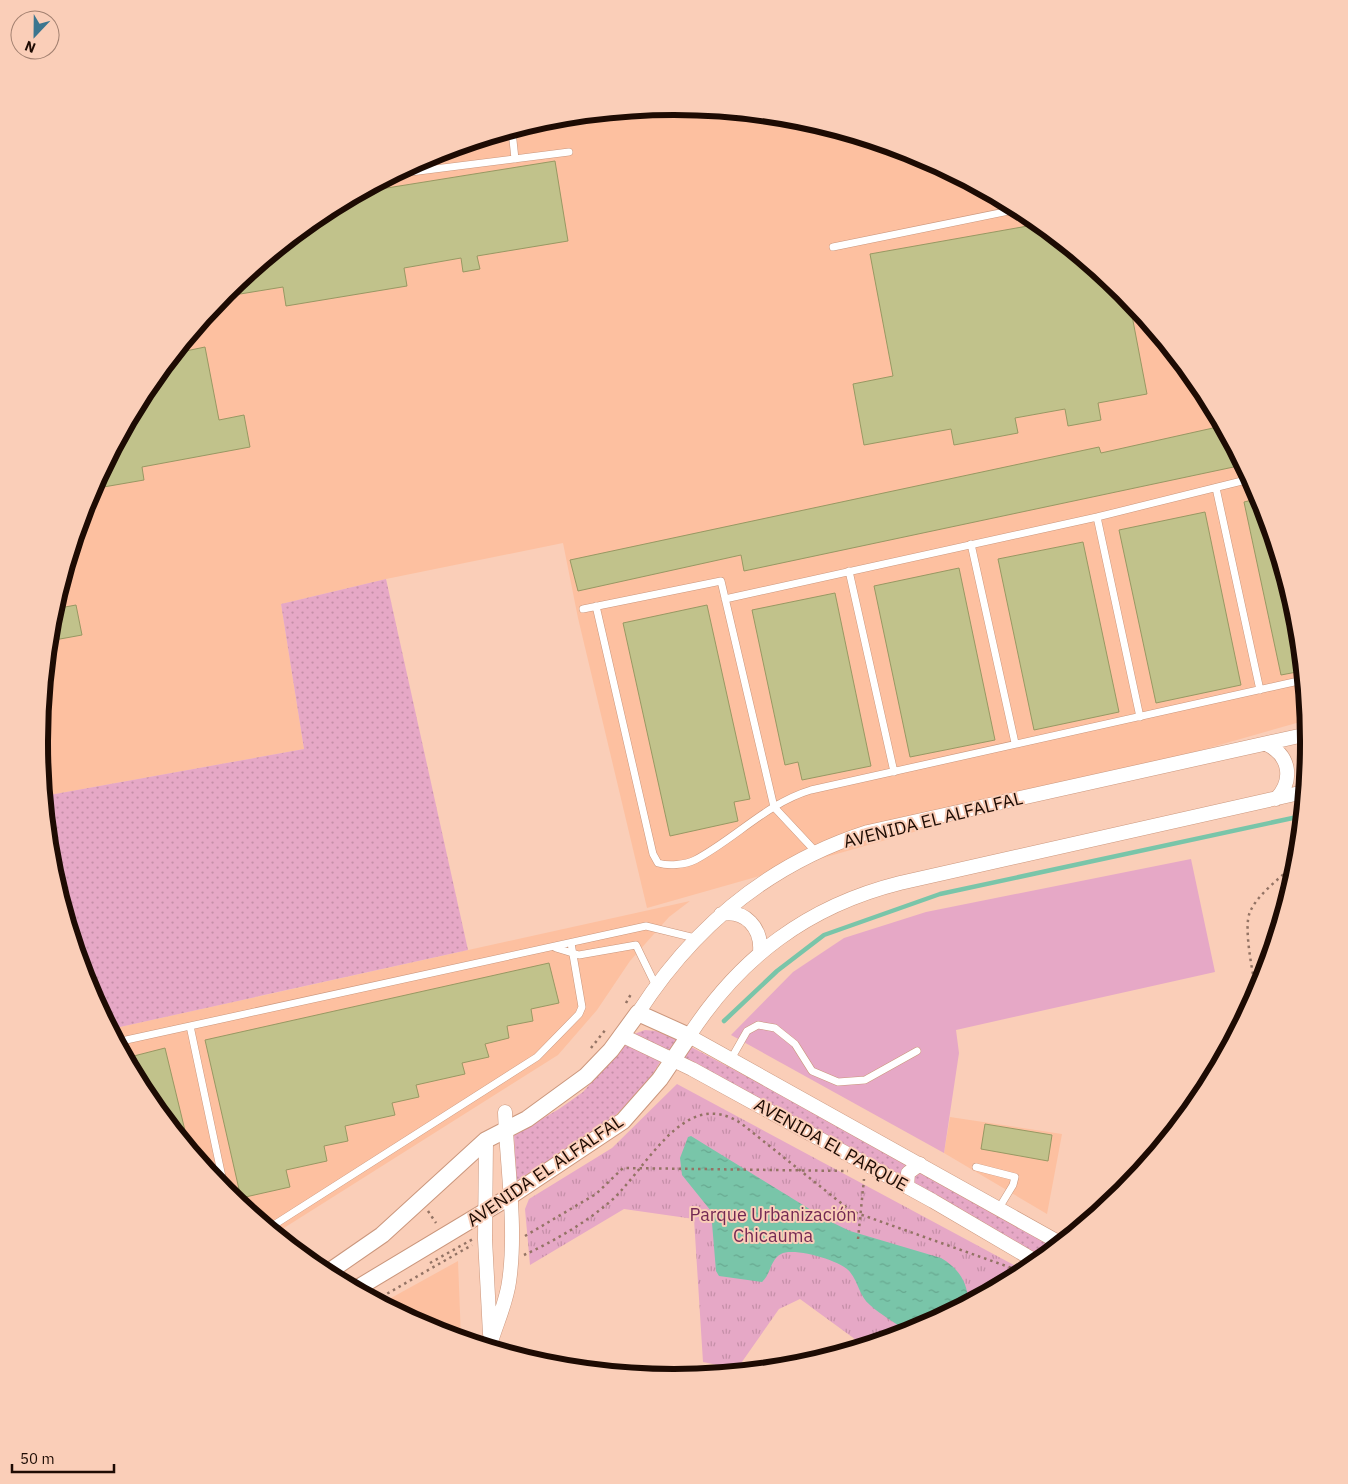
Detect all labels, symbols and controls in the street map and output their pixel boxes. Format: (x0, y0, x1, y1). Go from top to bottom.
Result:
north arrow (10, 10, 60, 60)
text: N (22, 37, 38, 57)
street label: AVENIDA EL ALFALFAL (841, 786, 1025, 853)
street label: AVENIDA EL PARQUE (750, 1093, 912, 1196)
street label: AVENIDA EL ALFALFAL (462, 1110, 627, 1232)
park label: Parque Urbanización Chicauma (689, 1203, 857, 1247)
scale bar (12, 1442, 115, 1474)
text: 50 m (20, 1449, 55, 1468)

